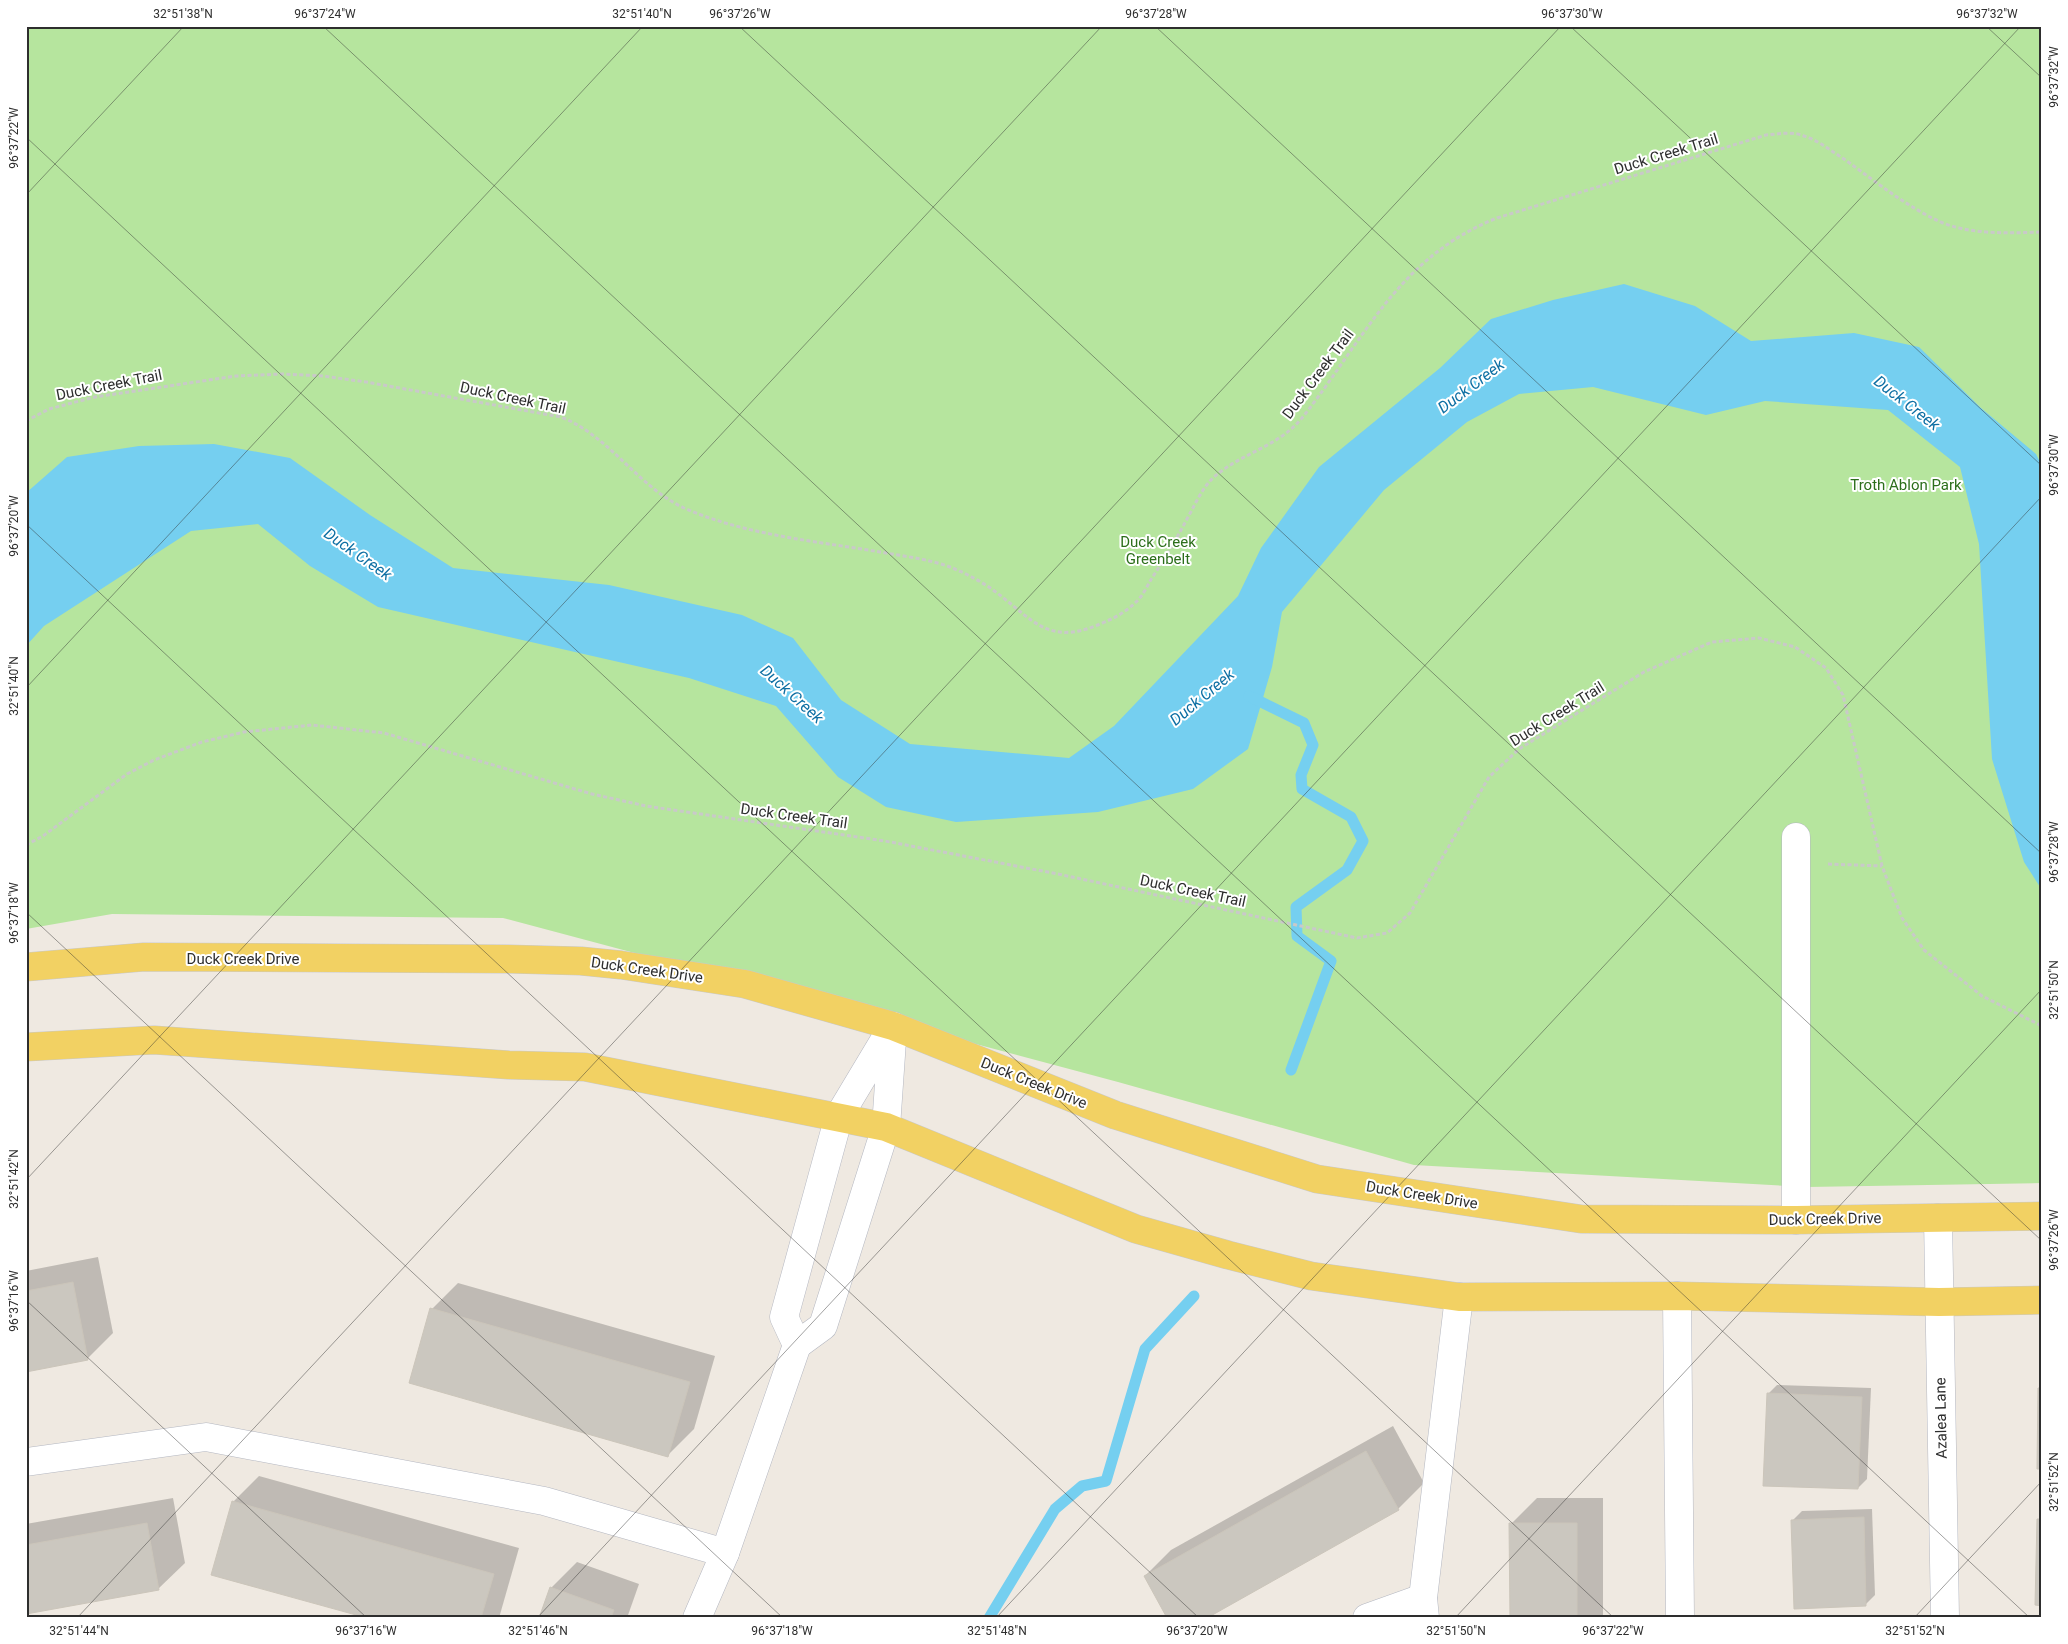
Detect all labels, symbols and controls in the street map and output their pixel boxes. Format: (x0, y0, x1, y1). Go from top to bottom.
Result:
text: 32°51'38"N (153, 7, 213, 21)
text: 96°37'24"W (294, 7, 356, 21)
text: 32°51'40"N (612, 7, 672, 21)
text: 96°37'26"W (709, 7, 771, 21)
text: 96°37'28"W (1125, 7, 1187, 21)
text: 96°37'30"W (1541, 7, 1603, 21)
text: 96°37'32"W (1956, 7, 2018, 21)
text: 96°37'32"W (2047, 46, 2061, 108)
text: 96°37'22"W (7, 107, 21, 169)
street label: Duck Creek Trail (1612, 130, 1720, 178)
street label: Duck Creek Trail (1278, 326, 1358, 422)
water label: Duck Creek (1434, 354, 1509, 417)
street label: Duck Creek Trail (54, 366, 164, 404)
water label: Duck Creek (1870, 371, 1945, 435)
street label: Duck Creek Trail (459, 378, 567, 418)
text: 96°37'30"W (2047, 434, 2061, 496)
park label: Troth Ablon Park (1850, 476, 1962, 494)
text: 96°37'20"W (7, 495, 21, 557)
water label: Duck Creek (321, 524, 396, 585)
park label: Duck Creek Greenbelt (1120, 533, 1196, 568)
text: 32°51'40"N (7, 656, 21, 716)
water label: Duck Creek (757, 661, 828, 728)
water label: Duck Creek (1166, 664, 1239, 729)
street label: Duck Creek Trail (1507, 678, 1607, 750)
street label: Duck Creek Trail (739, 800, 849, 832)
text: 96°37'28"W (2047, 821, 2061, 883)
street label: Duck Creek Trail (1139, 871, 1247, 911)
text: 96°37'18"W (7, 882, 21, 944)
street label: Duck Creek Drive (187, 950, 300, 968)
street label: Duck Creek Drive (590, 953, 704, 987)
text: 32°51'50"N (2047, 960, 2061, 1020)
street label: Duck Creek Drive (978, 1054, 1090, 1113)
text: 32°51'42"N (7, 1149, 21, 1209)
street label: Duck Creek Drive (1365, 1177, 1479, 1213)
street label: Duck Creek Drive (1768, 1209, 1882, 1229)
text: 96°37'26"W (2047, 1209, 2061, 1271)
text: 96°37'16"W (7, 1270, 21, 1332)
street label: Azalea Lane (1931, 1377, 1951, 1459)
text: 32°51'52"N (2047, 1452, 2061, 1512)
text: 32°51'44"N (49, 1624, 109, 1638)
text: 96°37'16"W (335, 1624, 397, 1638)
text: 32°51'46"N (508, 1624, 568, 1638)
text: 96°37'18"W (751, 1624, 813, 1638)
text: 32°51'48"N (967, 1624, 1027, 1638)
text: 96°37'20"W (1166, 1624, 1228, 1638)
text: 32°51'50"N (1426, 1624, 1486, 1638)
text: 96°37'22"W (1582, 1624, 1644, 1638)
text: 32°51'52"N (1885, 1624, 1945, 1638)

